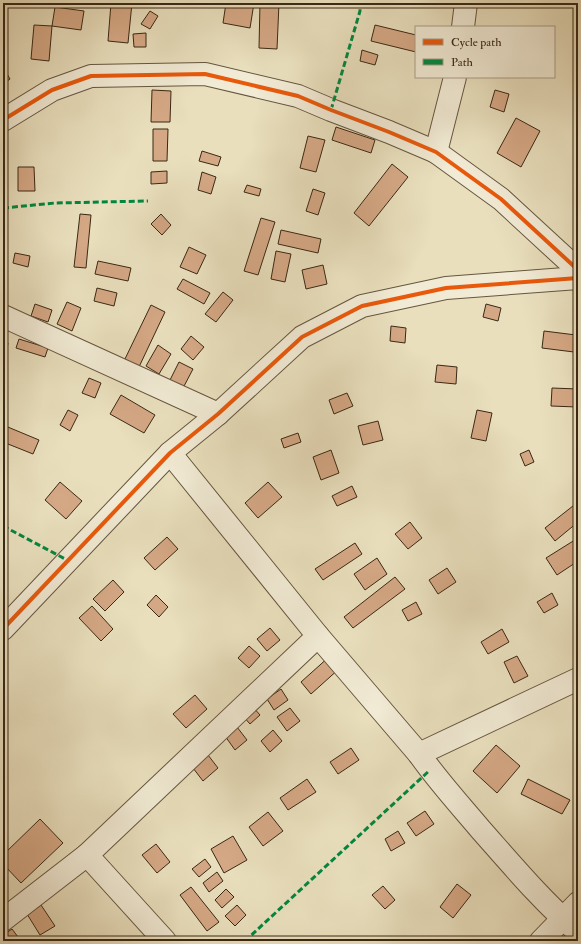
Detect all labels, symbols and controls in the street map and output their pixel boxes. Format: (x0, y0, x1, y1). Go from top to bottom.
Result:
legend (415, 26, 555, 78)
text: Cycle path (451, 35, 502, 50)
text: Path (451, 55, 474, 70)

